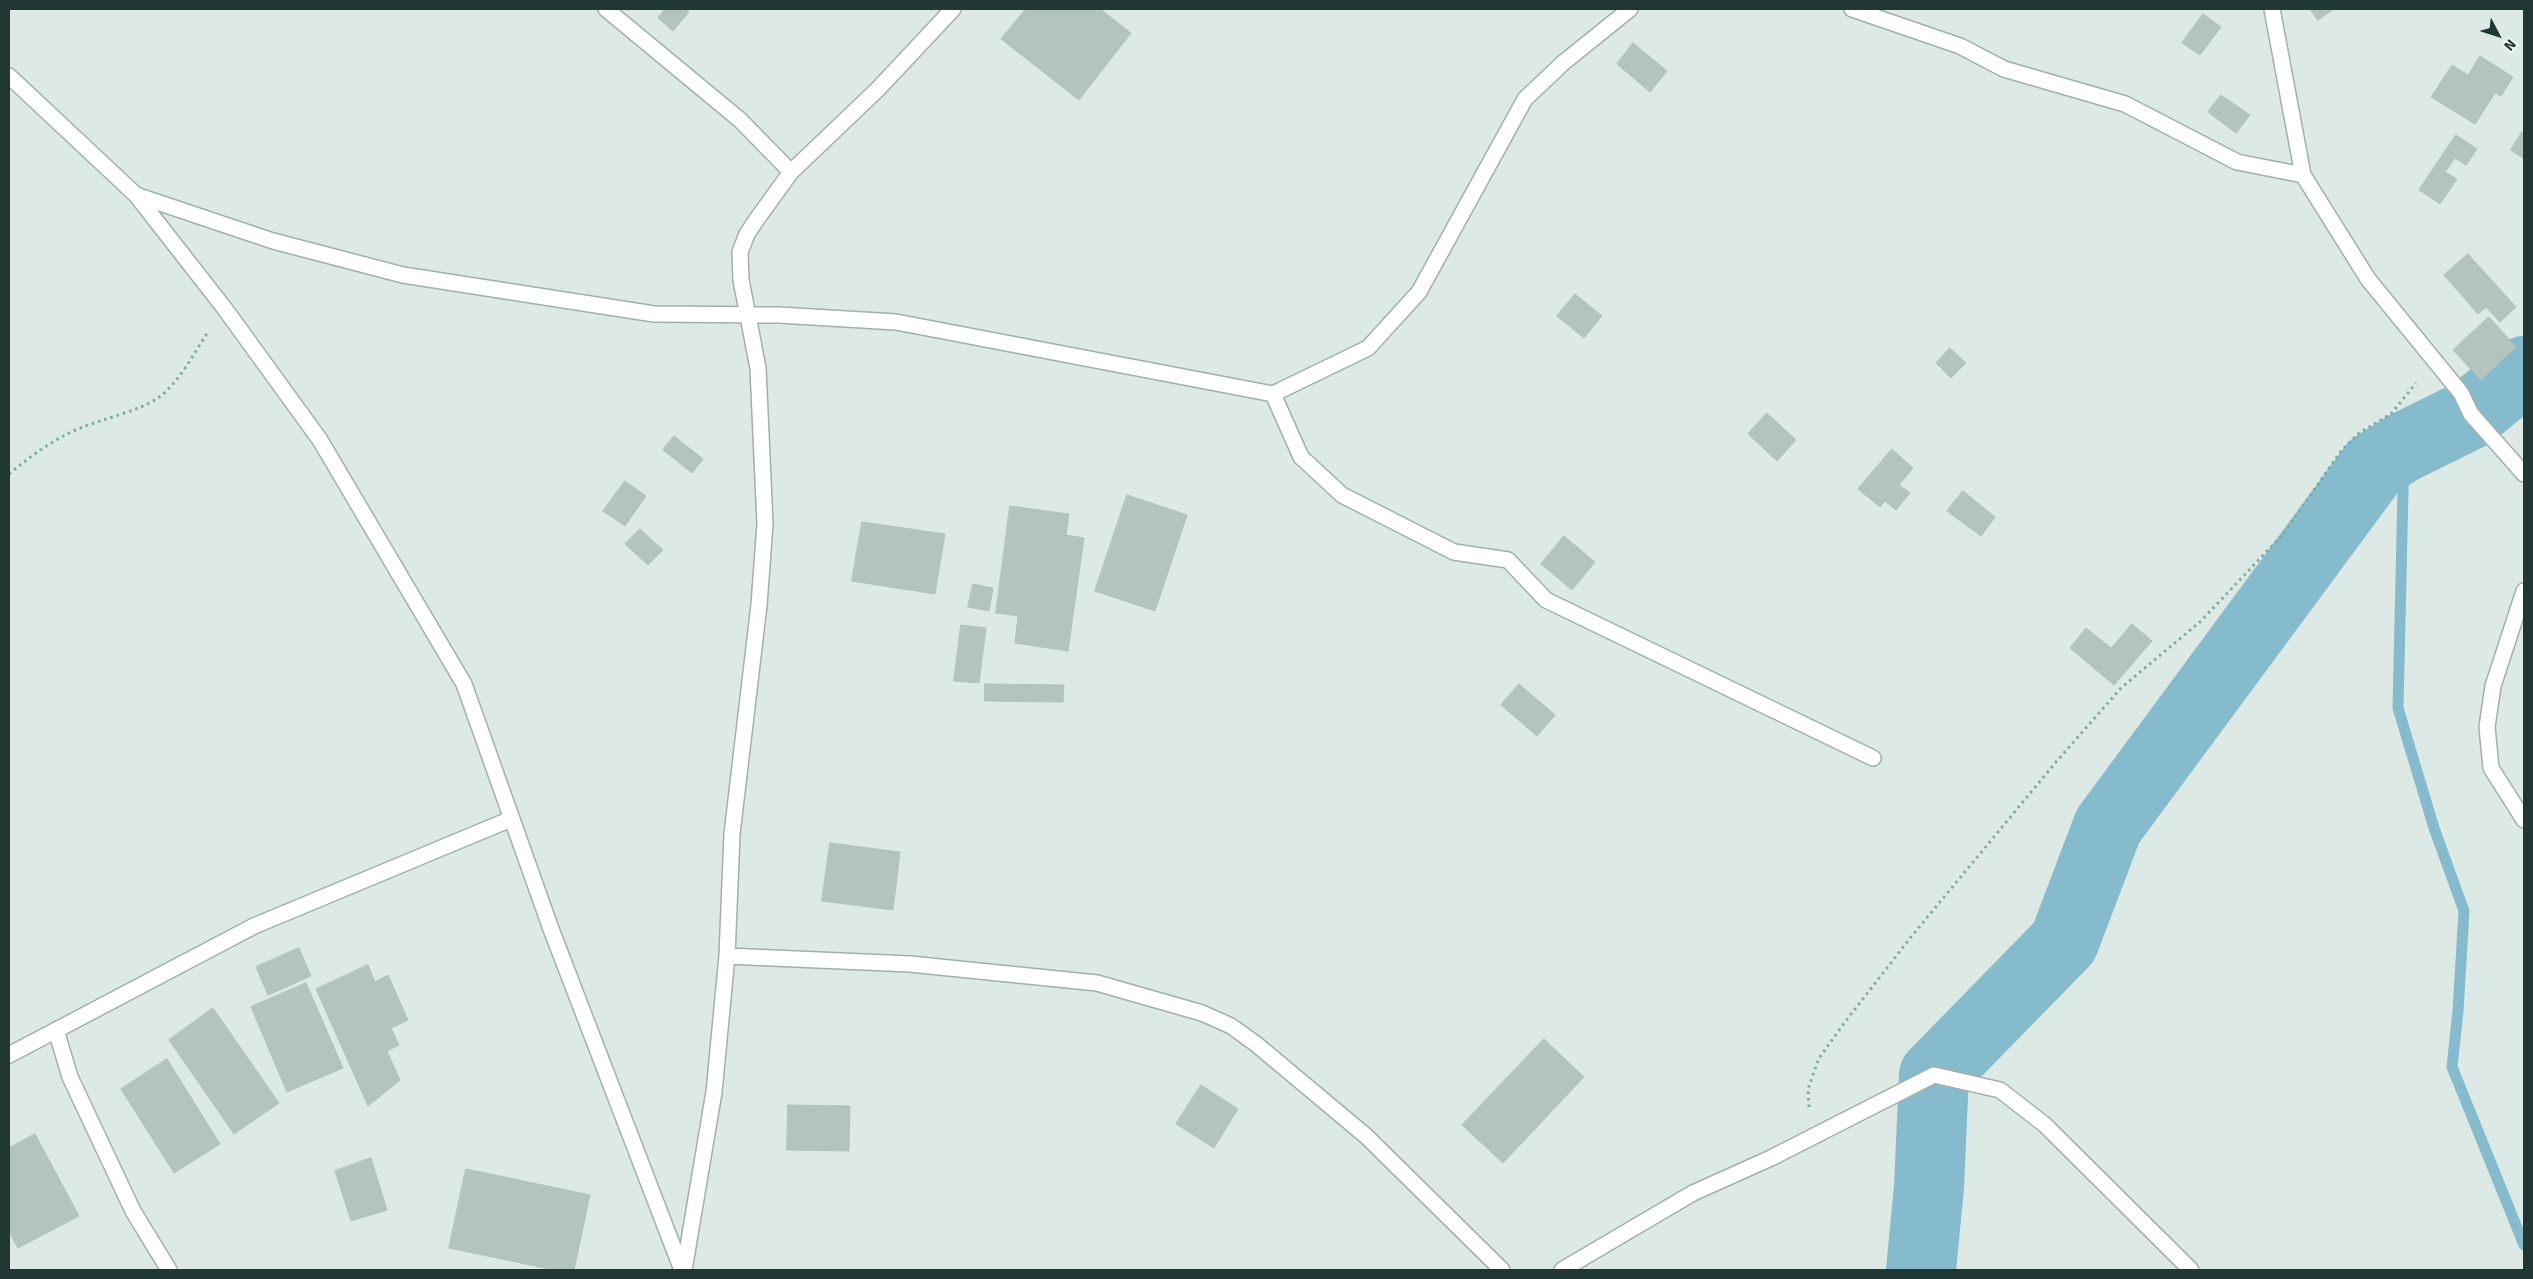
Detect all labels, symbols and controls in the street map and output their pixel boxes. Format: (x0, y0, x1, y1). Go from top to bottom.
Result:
north arrow (2473, 10, 2523, 60)
text: N (2500, 36, 2520, 54)

